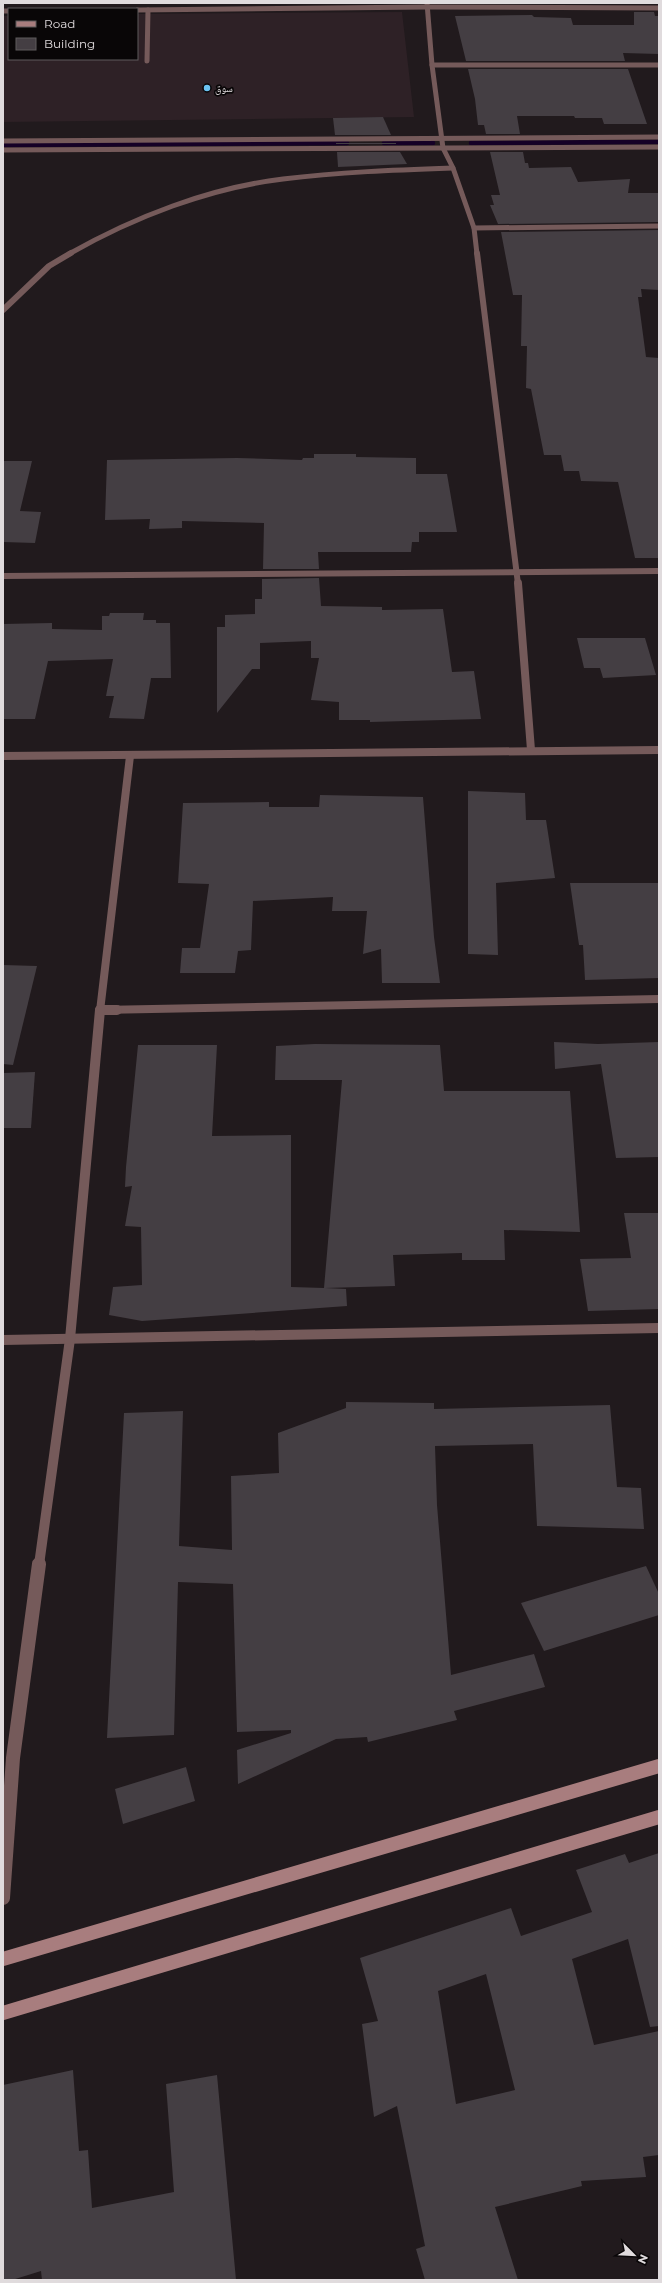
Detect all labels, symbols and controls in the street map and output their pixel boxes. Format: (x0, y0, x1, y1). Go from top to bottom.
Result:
legend (8, 8, 138, 60)
text: Road (44, 16, 75, 31)
text: Building (44, 36, 95, 51)
place label: سوق (215, 82, 233, 95)
marker: سوق (202, 83, 212, 93)
north arrow (614, 2235, 654, 2275)
text: N (635, 2252, 651, 2266)

